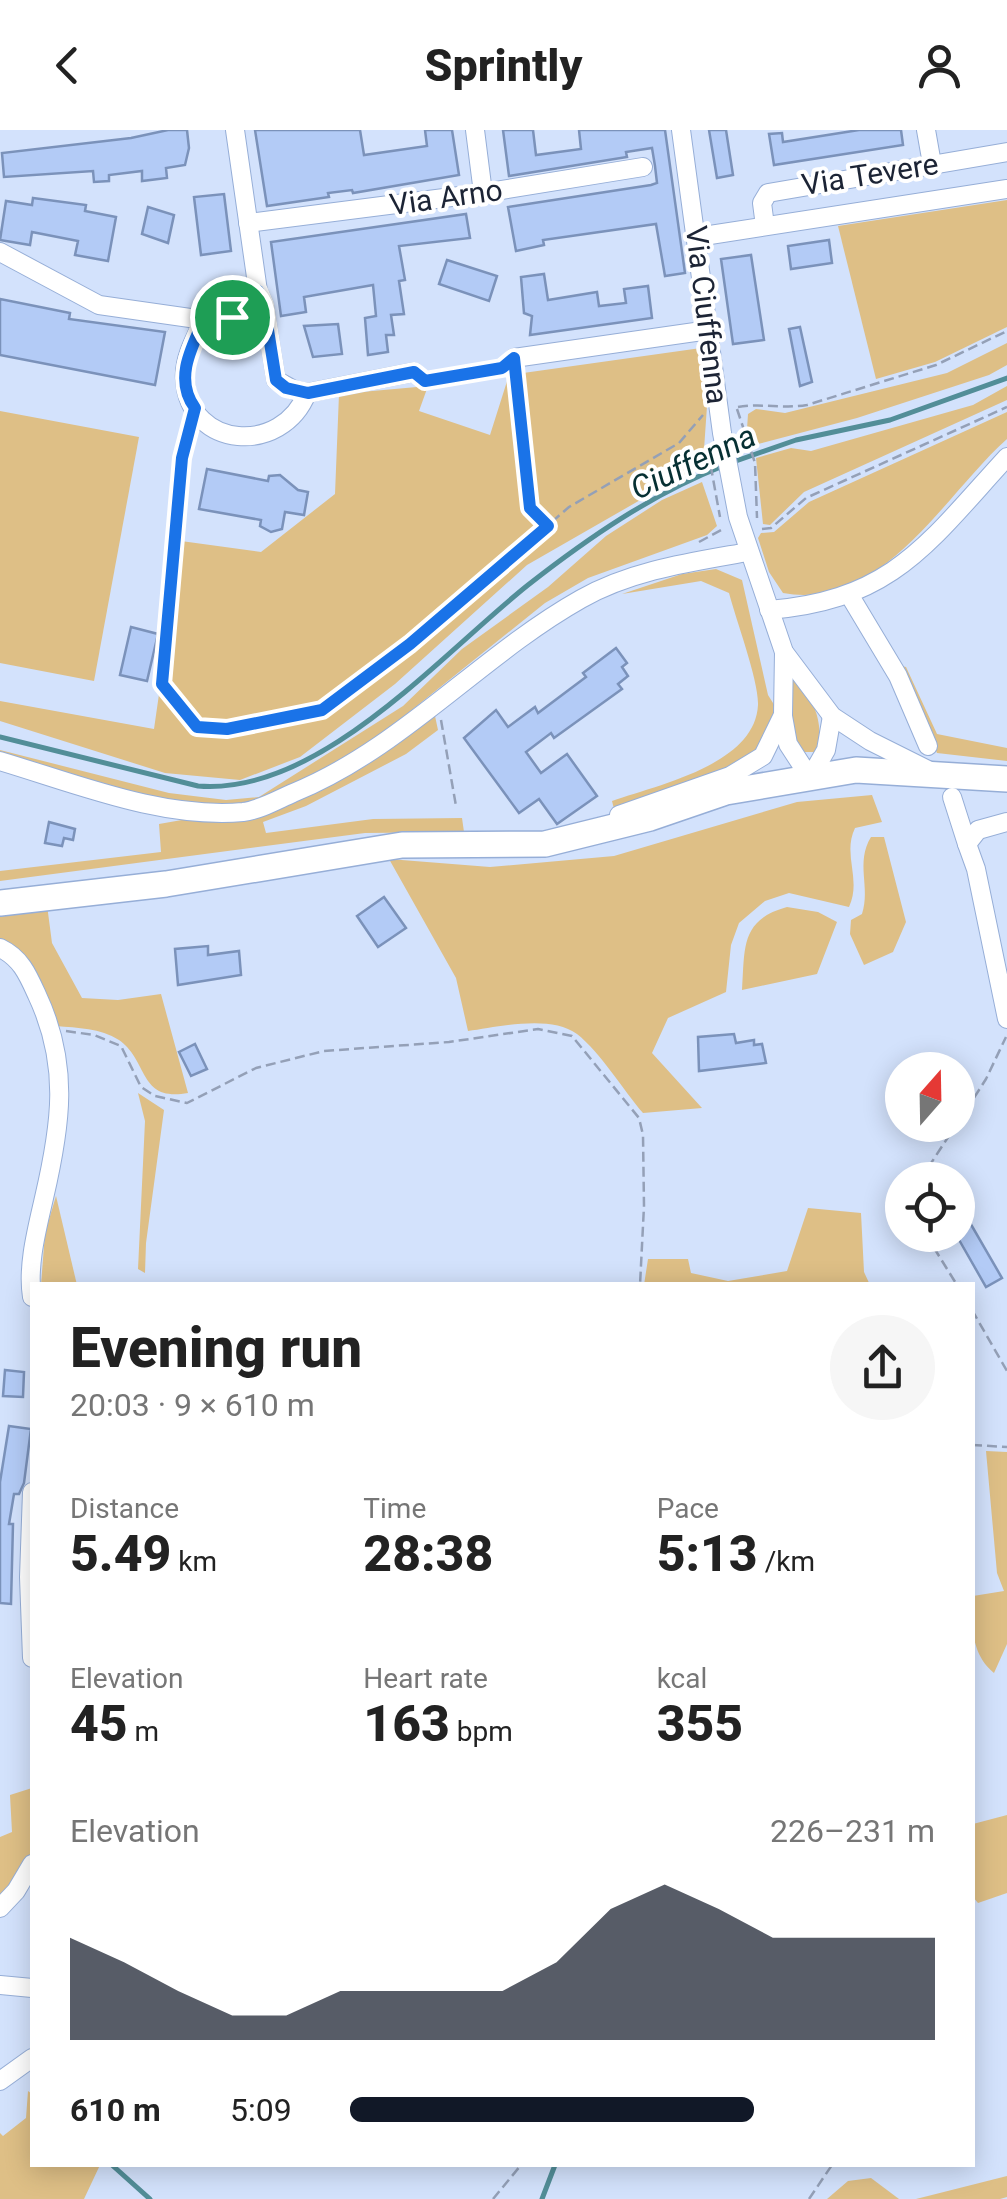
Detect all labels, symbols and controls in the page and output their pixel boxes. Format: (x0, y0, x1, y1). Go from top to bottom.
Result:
icon: back (40, 38, 95, 93)
icon: person (912, 38, 967, 93)
text: Sprintly (425, 39, 582, 92)
street label: Via Tevere (799, 146, 941, 202)
street label: Via Arno (387, 172, 505, 222)
street label: Via Ciuffenna (679, 224, 735, 406)
pin (190, 275, 275, 360)
icon: arrive (205, 290, 260, 345)
water label: Ciuffenna (624, 417, 762, 507)
north arrow (885, 1052, 975, 1142)
map controls (885, 1052, 975, 1252)
button: locate (885, 1162, 975, 1252)
button: share (830, 1315, 935, 1420)
text: Evening run (70, 1316, 362, 1380)
text: 20:03 · 9 × 610 m (70, 1386, 315, 1424)
text: Distance (70, 1492, 179, 1525)
text: Time (363, 1492, 426, 1525)
text: Pace (657, 1492, 719, 1525)
text: 5.49 (70, 1525, 171, 1583)
text: 28:38 (363, 1525, 493, 1583)
text: 5:13 (657, 1525, 758, 1583)
text: km (171, 1545, 217, 1578)
text: /km (758, 1545, 815, 1578)
text: Elevation (70, 1662, 183, 1695)
text: Heart rate (363, 1662, 488, 1695)
text: kcal (657, 1662, 707, 1695)
text: 45 (70, 1695, 128, 1753)
text: 163 (363, 1695, 450, 1753)
text: 355 (657, 1695, 743, 1753)
text: m (128, 1715, 159, 1748)
text: bpm (450, 1715, 513, 1748)
text: Elevation (70, 1812, 200, 1850)
text: 226–231 m (770, 1812, 935, 1850)
text: 610 m (70, 2091, 161, 2129)
text: 5:09 (230, 2091, 292, 2129)

